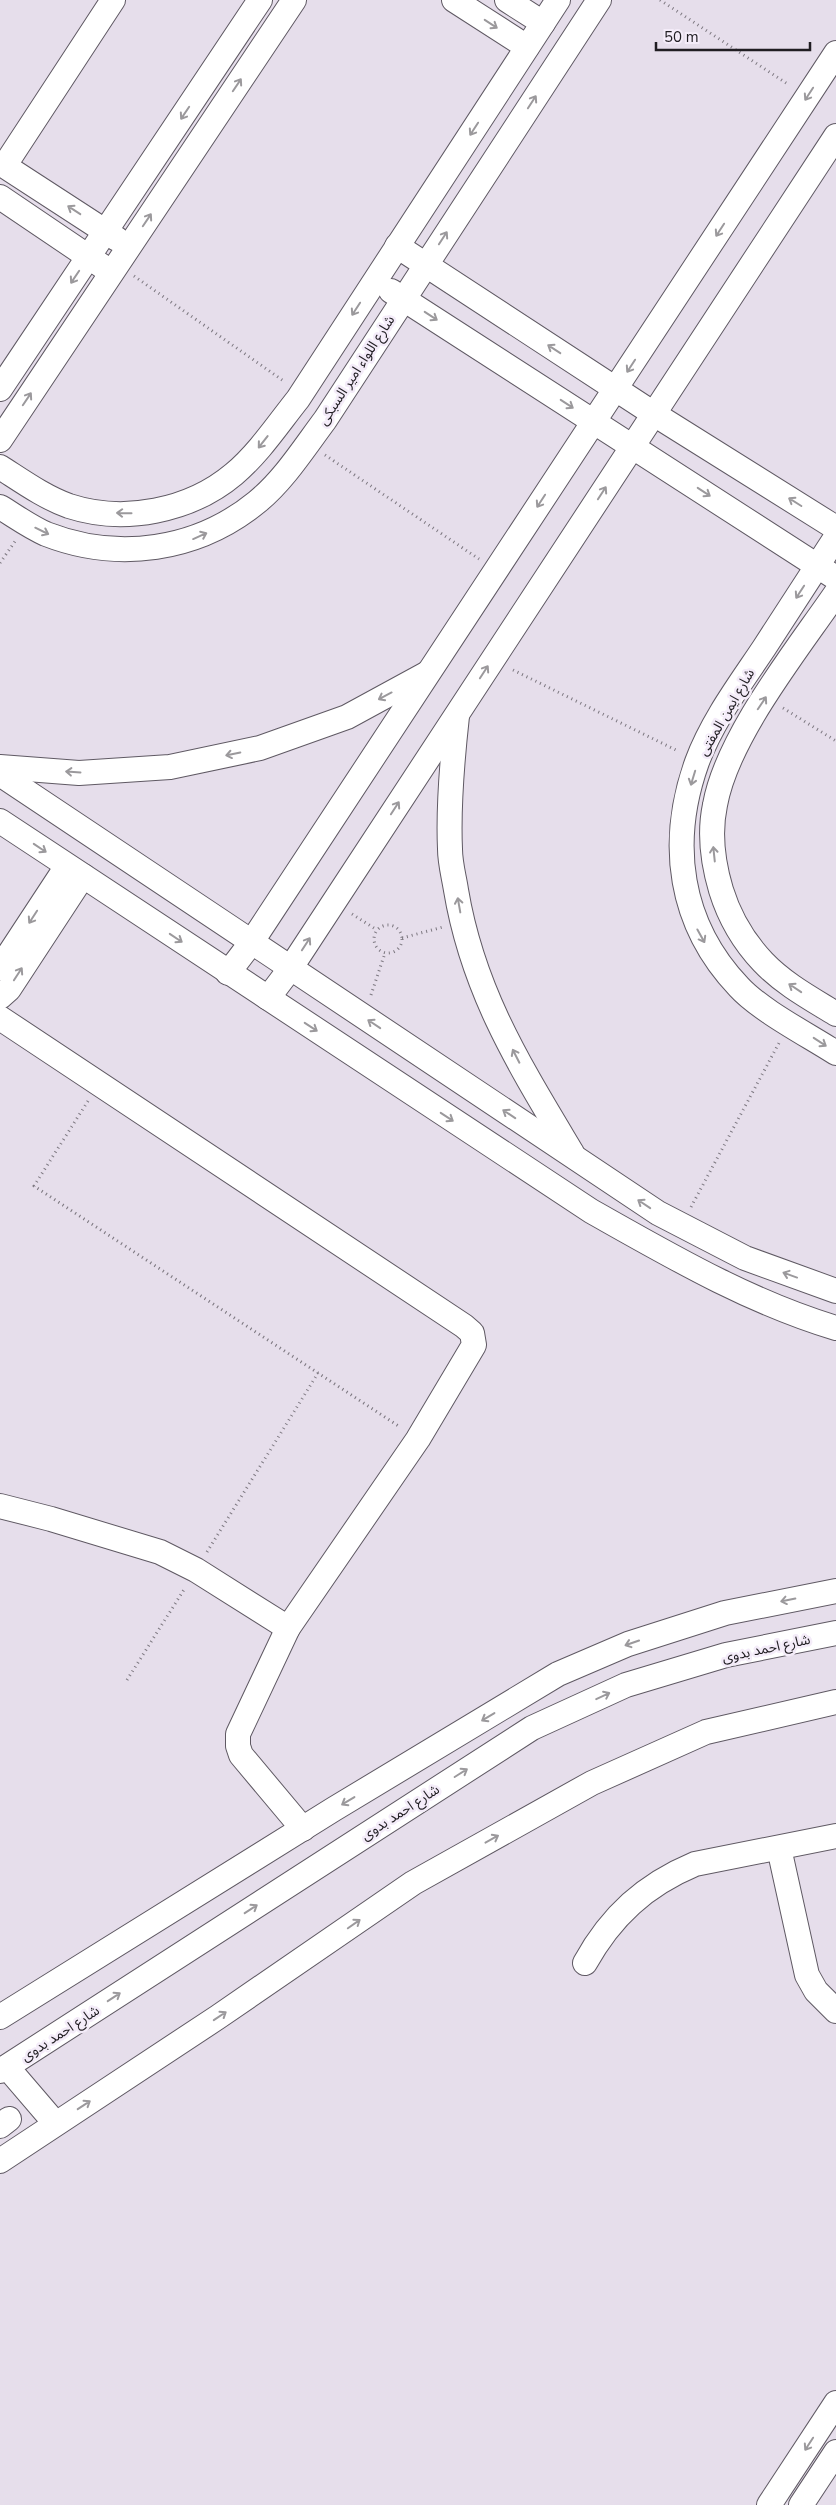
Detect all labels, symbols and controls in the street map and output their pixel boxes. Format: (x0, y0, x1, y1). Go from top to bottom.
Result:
one-way arrow (483, 19, 497, 29)
scale bar (656, 20, 810, 52)
text: 50 m (664, 27, 699, 47)
one-way arrow (232, 79, 242, 93)
one-way arrow (804, 87, 814, 101)
one-way arrow (527, 95, 537, 109)
one-way arrow (179, 106, 190, 120)
one-way arrow (469, 121, 479, 135)
one-way arrow (67, 205, 81, 216)
one-way arrow (142, 214, 152, 228)
one-way arrow (715, 223, 725, 237)
one-way arrow (437, 231, 448, 245)
one-way arrow (70, 270, 80, 284)
one-way arrow (351, 301, 361, 315)
one-way arrow (423, 311, 437, 321)
street label: شارع اللواء امير السبكى (314, 312, 400, 429)
one-way arrow (548, 344, 562, 354)
one-way arrow (625, 358, 635, 372)
one-way arrow (22, 392, 32, 406)
one-way arrow (560, 399, 574, 409)
one-way arrow (258, 435, 269, 448)
one-way arrow (597, 486, 607, 500)
one-way arrow (696, 487, 710, 497)
one-way arrow (536, 494, 546, 508)
one-way arrow (788, 497, 802, 507)
one-way arrow (116, 508, 132, 518)
one-way arrow (35, 526, 50, 536)
one-way arrow (192, 530, 207, 540)
one-way arrow (795, 585, 805, 599)
street label: شارع ايمن المفتى (694, 665, 760, 760)
one-way arrow (479, 666, 489, 680)
one-way arrow (378, 692, 392, 702)
one-way arrow (757, 696, 767, 710)
one-way arrow (226, 750, 242, 759)
one-way arrow (65, 768, 81, 777)
one-way arrow (687, 769, 697, 785)
one-way arrow (390, 802, 400, 816)
one-way arrow (33, 843, 47, 853)
one-way arrow (709, 846, 719, 862)
one-way arrow (453, 897, 463, 913)
one-way arrow (28, 910, 38, 924)
one-way arrow (697, 928, 707, 942)
one-way arrow (168, 933, 182, 943)
one-way arrow (301, 938, 311, 952)
one-way arrow (13, 967, 23, 981)
one-way arrow (788, 983, 802, 994)
one-way arrow (367, 1019, 381, 1029)
one-way arrow (304, 1022, 318, 1032)
one-way arrow (813, 1038, 827, 1048)
one-way arrow (511, 1049, 520, 1064)
one-way arrow (502, 1109, 516, 1119)
one-way arrow (440, 1111, 454, 1122)
one-way arrow (638, 1199, 652, 1209)
one-way arrow (783, 1269, 798, 1279)
one-way arrow (781, 1596, 797, 1605)
street label: شارع احمد بدوى (720, 1630, 812, 1668)
one-way arrow (624, 1639, 640, 1648)
one-way arrow (595, 1690, 610, 1700)
one-way arrow (481, 1712, 495, 1722)
one-way arrow (453, 1768, 467, 1778)
street label: شارع احمد بدوى (357, 1780, 444, 1846)
one-way arrow (342, 1796, 356, 1806)
one-way arrow (485, 1833, 499, 1843)
one-way arrow (244, 1904, 258, 1915)
one-way arrow (347, 1919, 361, 1929)
one-way arrow (107, 1992, 121, 2002)
street label: شارع احمد بدوى (17, 2001, 104, 2067)
one-way arrow (213, 2011, 227, 2021)
one-way arrow (77, 2099, 91, 2110)
one-way arrow (804, 2436, 814, 2450)

